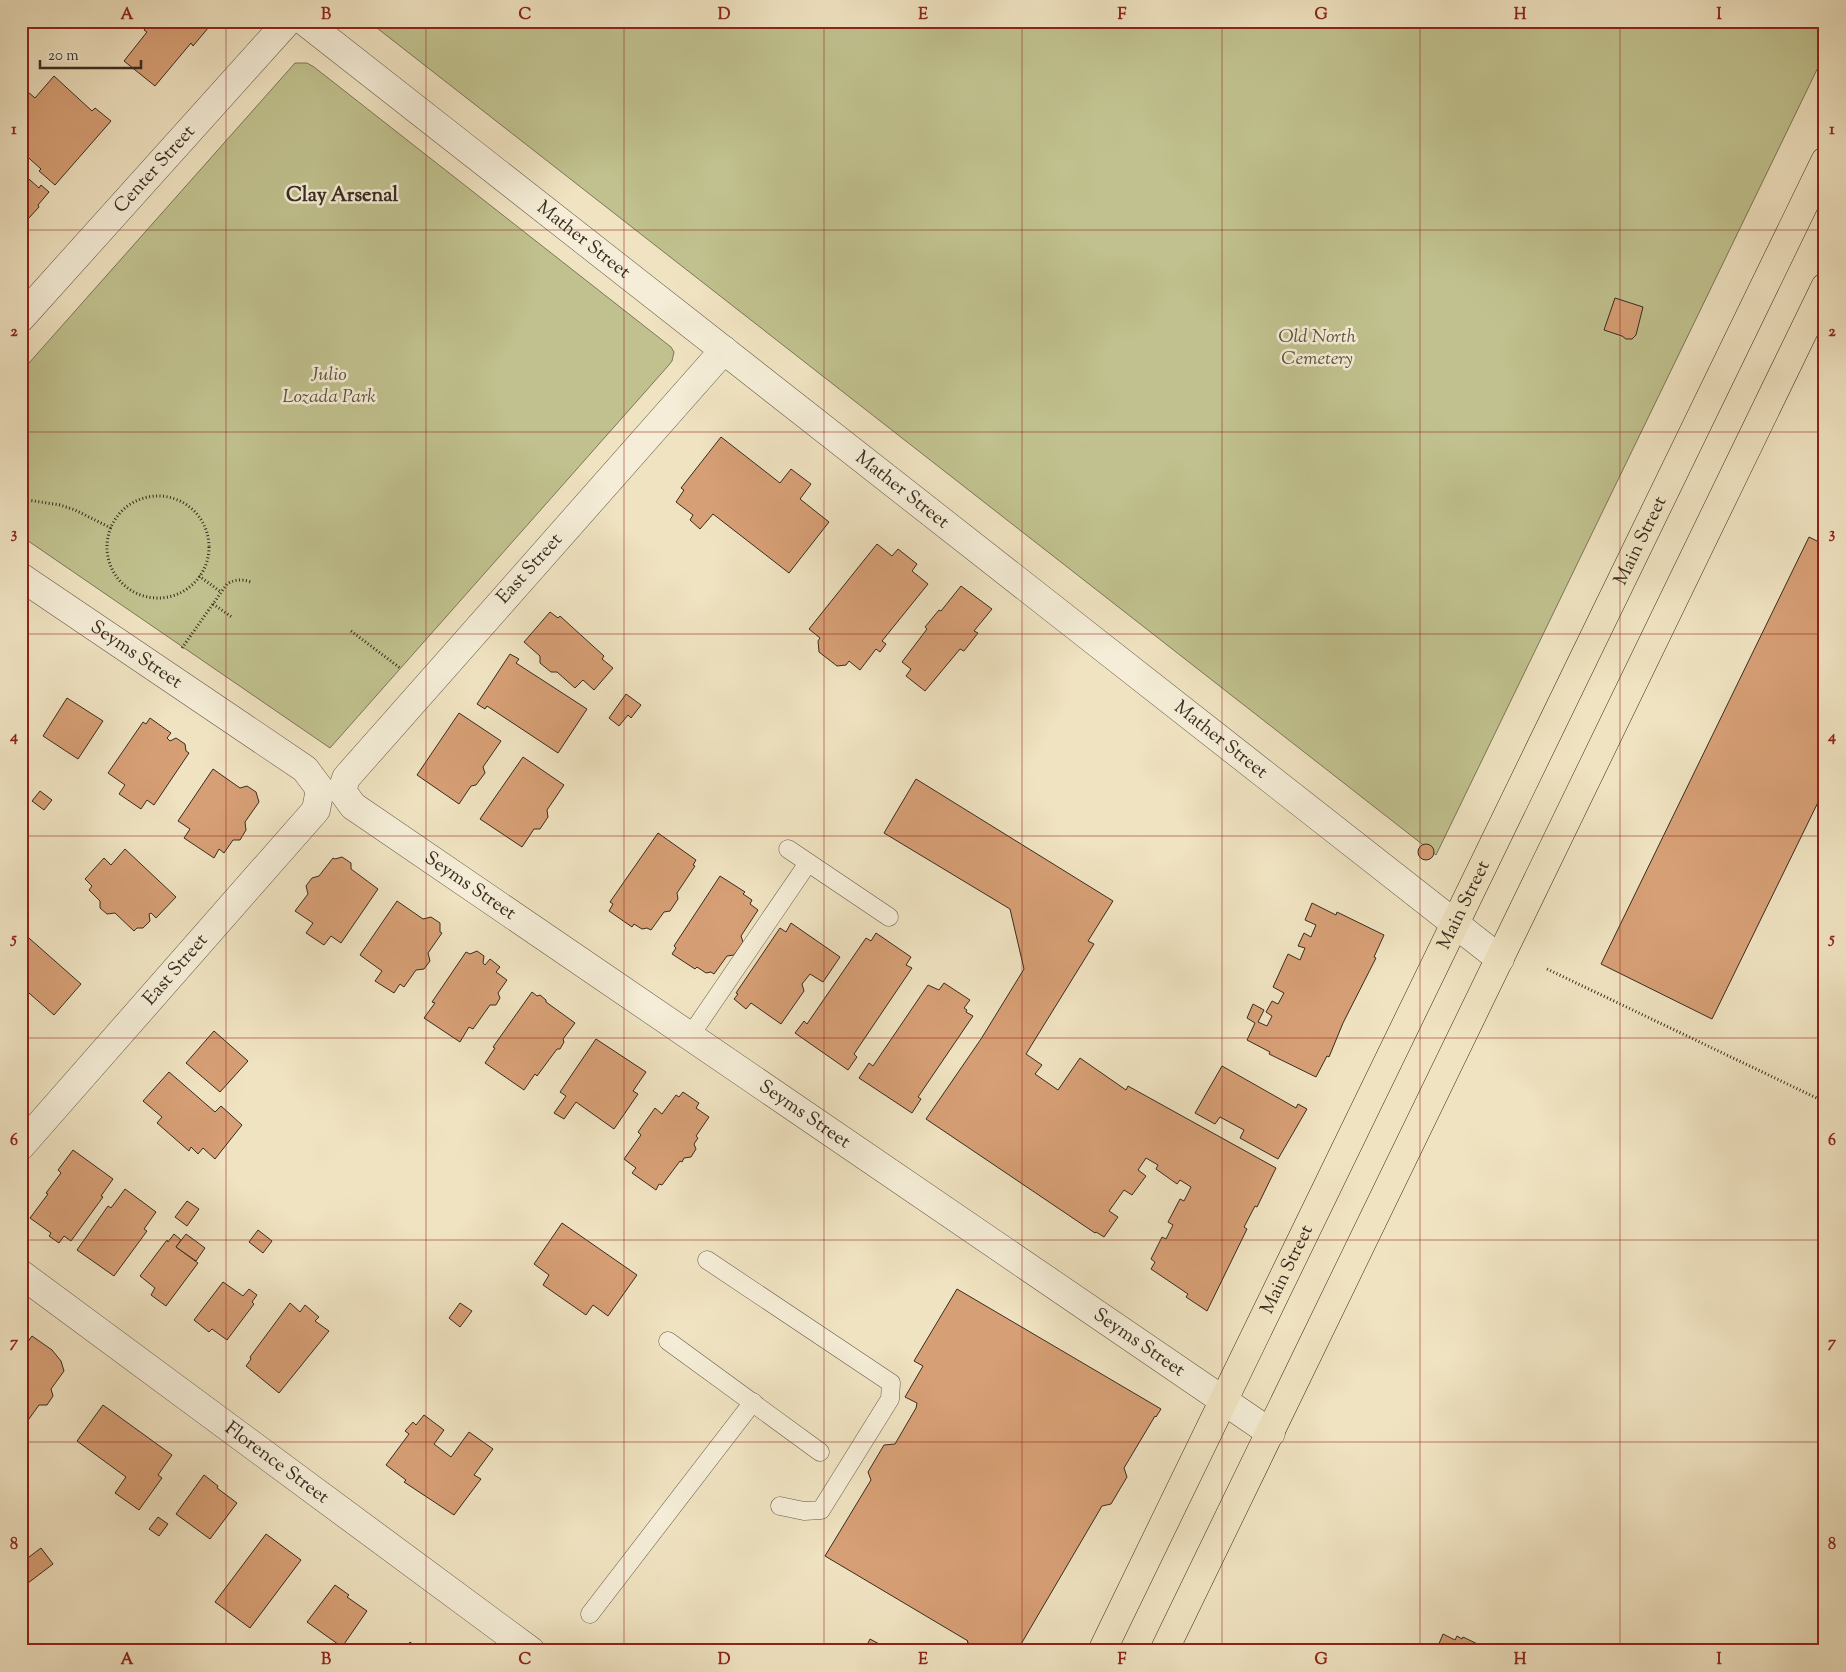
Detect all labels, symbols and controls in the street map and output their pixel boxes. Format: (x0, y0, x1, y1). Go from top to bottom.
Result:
text: A (121, 4, 134, 27)
text: B (321, 4, 331, 27)
text: C (519, 4, 532, 27)
text: D (718, 4, 731, 27)
text: E (918, 4, 928, 27)
text: F (1118, 4, 1127, 27)
text: G (1314, 4, 1328, 27)
text: H (1514, 4, 1527, 27)
text: I (1716, 4, 1722, 27)
scale bar (40, 38, 141, 70)
text: 20 m (48, 46, 79, 67)
text: 1 (11, 119, 17, 142)
street label: Center Street (108, 119, 202, 219)
text: 1 (1829, 119, 1835, 142)
district label: Clay Arsenal (286, 182, 398, 211)
street label: Mather Street (531, 195, 636, 286)
text: 2 (10, 321, 18, 344)
text: 2 (1828, 321, 1836, 344)
park label: Old North Cemetery (1278, 324, 1357, 373)
park label: Julio Lozada Park (282, 362, 376, 411)
street label: Mather Street (849, 445, 955, 536)
street label: Main Street (1608, 491, 1674, 590)
text: 3 (11, 523, 18, 546)
text: 3 (1829, 523, 1836, 546)
street label: East Street (491, 527, 570, 610)
street label: Seyms Street (85, 614, 188, 696)
street label: Mather Street (1168, 695, 1274, 786)
text: 4 (9, 726, 18, 749)
text: 4 (1827, 726, 1836, 749)
street label: Seyms Street (419, 845, 522, 927)
street label: Main Street (1431, 856, 1497, 954)
text: 5 (9, 928, 17, 951)
street label: East Street (137, 928, 215, 1012)
text: 5 (1827, 928, 1835, 951)
street label: Seyms Street (753, 1073, 856, 1156)
text: 6 (10, 1130, 18, 1153)
text: 6 (1828, 1130, 1836, 1153)
street label: Main Street (1254, 1220, 1320, 1319)
street label: Seyms Street (1088, 1302, 1191, 1384)
text: 7 (10, 1332, 19, 1355)
text: 7 (1828, 1332, 1837, 1355)
street label: Florence Street (219, 1415, 335, 1511)
text: 8 (10, 1534, 18, 1557)
text: 8 (1828, 1534, 1836, 1557)
text: A (121, 1649, 134, 1672)
text: B (321, 1649, 331, 1672)
text: C (519, 1649, 532, 1672)
text: D (718, 1649, 731, 1672)
text: E (918, 1649, 928, 1672)
text: F (1118, 1649, 1127, 1672)
text: G (1314, 1649, 1328, 1672)
text: H (1514, 1649, 1527, 1672)
text: I (1716, 1649, 1722, 1672)

